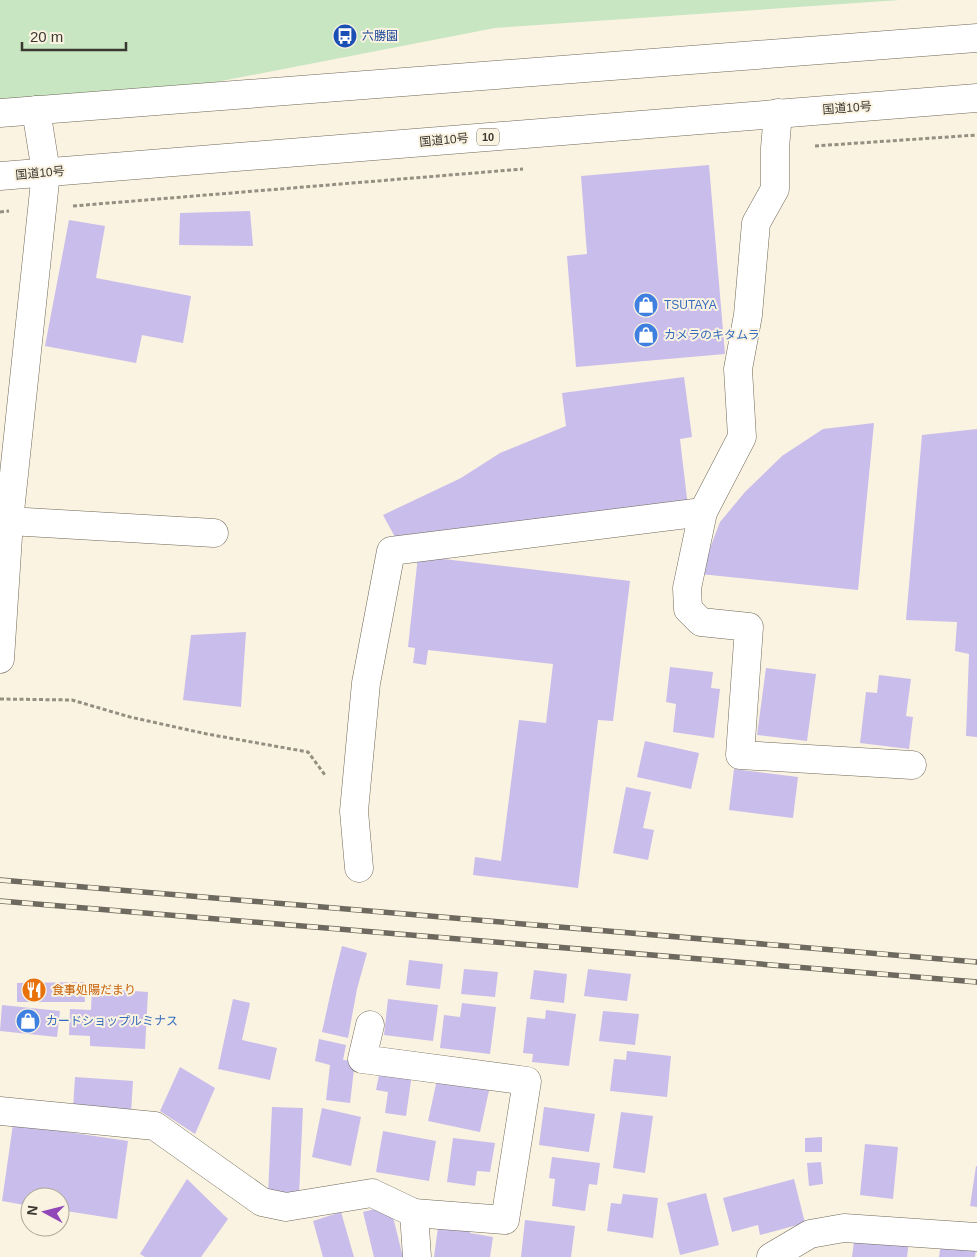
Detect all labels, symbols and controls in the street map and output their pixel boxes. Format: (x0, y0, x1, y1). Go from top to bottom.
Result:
scale bar (22, 20, 126, 52)
bus stop icon: 六勝園 (332, 23, 358, 49)
text: 20 m (30, 28, 63, 45)
place label: 六勝園 (362, 29, 398, 43)
street label: 国道10号 (822, 99, 872, 117)
road number: 10 (477, 128, 499, 146)
street label: 国道10号 (419, 131, 469, 149)
street label: 国道10号 (15, 164, 65, 182)
shop icon: TSUTAYA (633, 292, 659, 318)
place label: TSUTAYA (664, 298, 717, 312)
shop icon: カメラのキタムラ (633, 322, 659, 348)
place label: カメラのキタムラ (664, 328, 759, 342)
restaurant icon: 食事処陽だまり (21, 977, 47, 1003)
place label: 食事処陽だまり (52, 983, 136, 997)
shop icon: カードショップルミナス (15, 1008, 41, 1034)
place label: カードショップルミナス (46, 1014, 178, 1028)
north arrow (20, 1187, 70, 1237)
text: N (24, 1204, 41, 1216)

